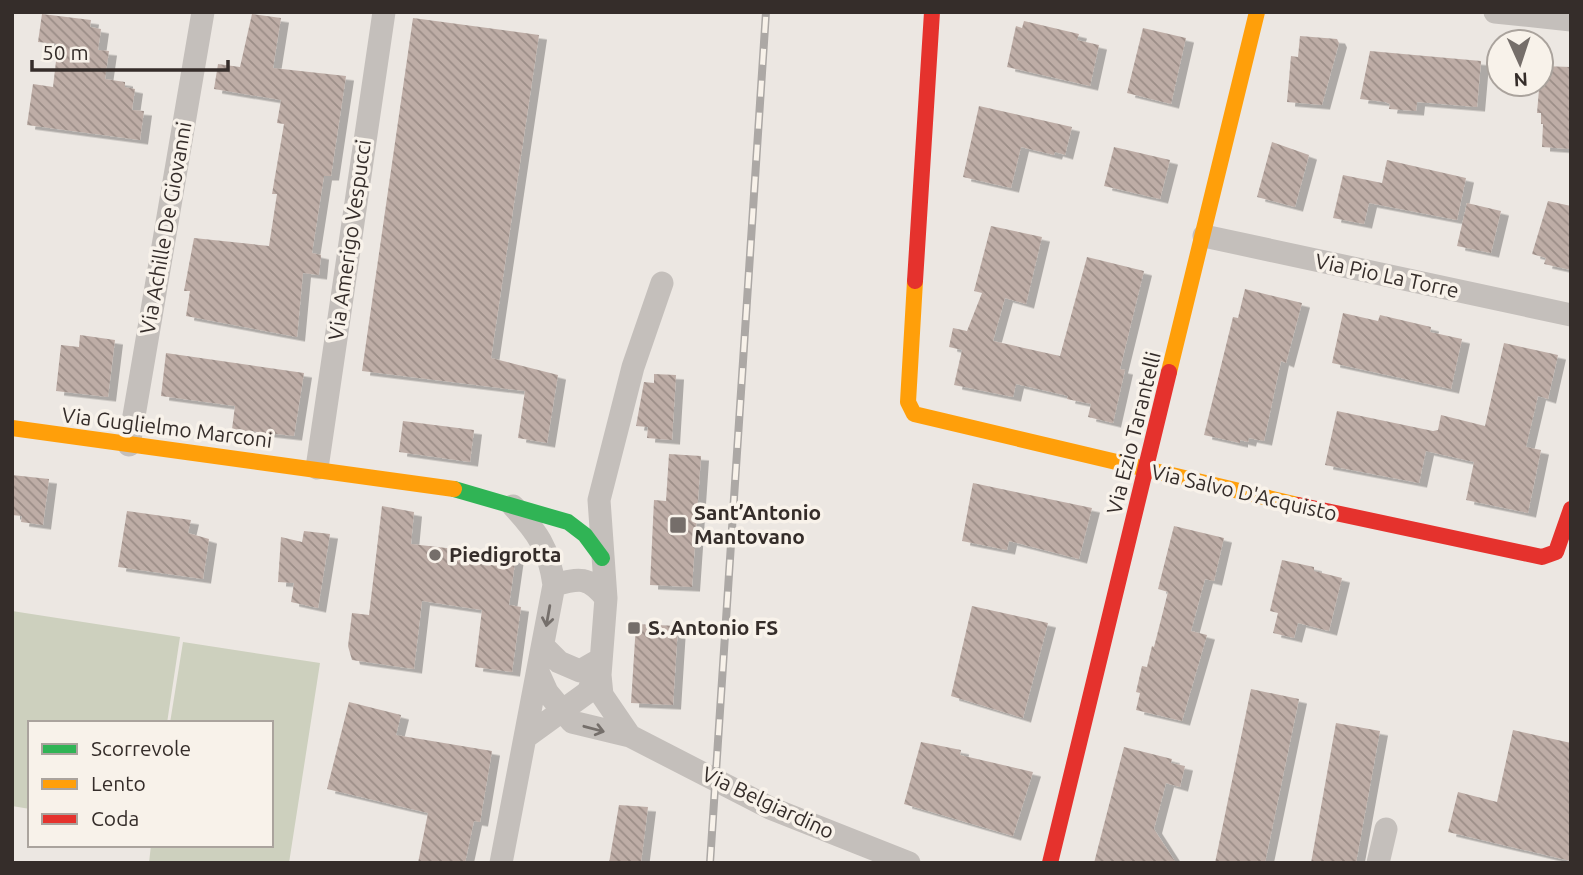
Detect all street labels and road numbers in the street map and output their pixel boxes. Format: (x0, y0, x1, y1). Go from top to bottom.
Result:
street label: Via Achille De Giovanni (135, 120, 196, 336)
street label: Via Amerigo Vespucci (323, 138, 375, 342)
street label: Via Pio La Torre (1313, 248, 1461, 302)
street label: Via Ezio Tarantelli (1101, 349, 1165, 517)
street label: Via Guglielmo Marconi (61, 402, 274, 452)
street label: Via Salvo D'Acquisto (1149, 459, 1339, 525)
street label: Via Belgiardino (699, 761, 838, 843)

